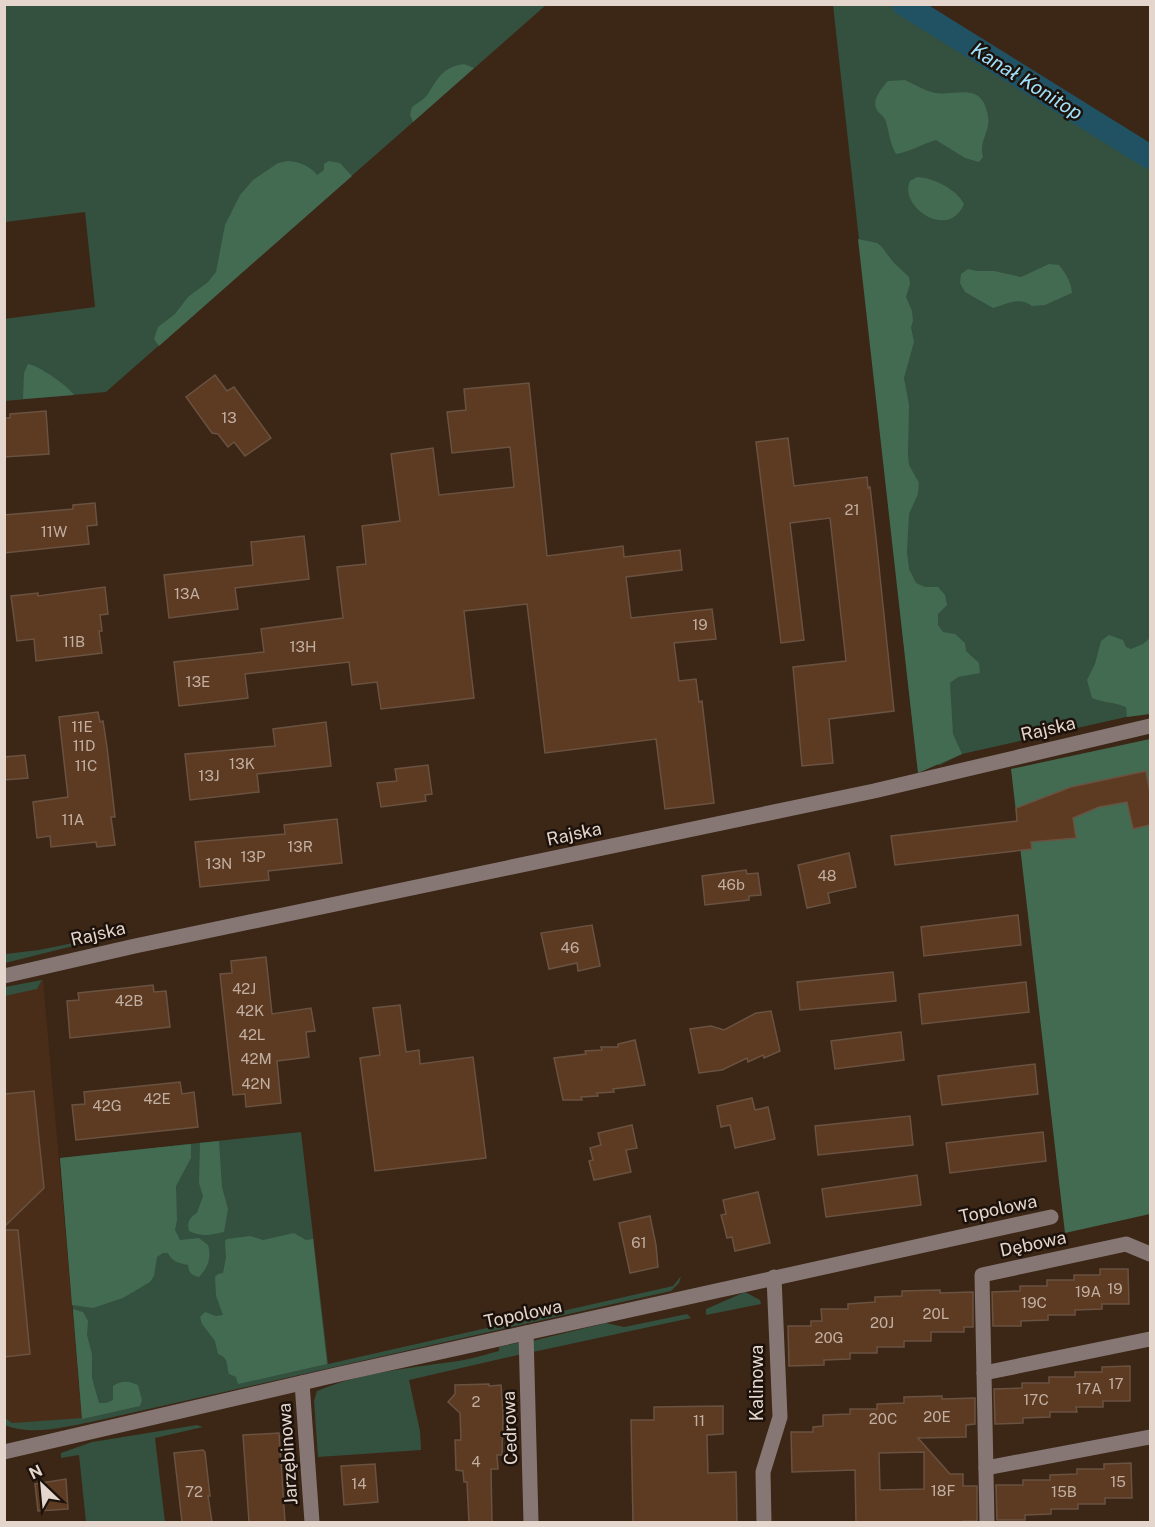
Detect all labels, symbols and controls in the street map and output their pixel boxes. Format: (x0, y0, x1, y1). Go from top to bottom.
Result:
water label: Kanał Konitop (967, 37, 1087, 125)
house number: 13 (221, 409, 237, 426)
house number: 21 (844, 501, 860, 518)
house number: 11W (41, 523, 67, 540)
house number: 13A (174, 585, 200, 602)
house number: 19 (692, 616, 708, 633)
house number: 11B (63, 633, 85, 650)
house number: 13H (289, 638, 317, 655)
house number: 13E (186, 673, 210, 690)
street label: Rajska (1018, 712, 1077, 745)
house number: 11E (71, 718, 93, 735)
house number: 11D (73, 737, 95, 754)
house number: 13K (229, 755, 255, 772)
house number: 11C (75, 757, 97, 774)
house number: 13J (198, 767, 220, 784)
house number: 11A (62, 811, 85, 828)
street label: Rajska (545, 817, 603, 850)
house number: 13R (287, 838, 313, 855)
house number: 13P (240, 848, 266, 865)
house number: 13N (206, 855, 232, 872)
house number: 48 (817, 867, 837, 884)
house number: 46b (717, 876, 745, 893)
street label: Rajska (68, 917, 127, 950)
house number: 46 (561, 939, 579, 956)
house number: 42J (232, 980, 256, 997)
house number: 42B (115, 992, 143, 1009)
house number: 42K (236, 1002, 264, 1019)
house number: 42L (238, 1026, 266, 1043)
house number: 42M (240, 1050, 272, 1067)
house number: 42N (241, 1075, 271, 1092)
house number: 42E (143, 1090, 171, 1107)
house number: 42G (92, 1097, 122, 1114)
street label: Topolowa (957, 1190, 1039, 1227)
street label: Dębowa (998, 1226, 1068, 1261)
house number: 61 (631, 1234, 647, 1251)
house number: 19 (1107, 1280, 1123, 1297)
house number: 19A (1075, 1283, 1101, 1300)
house number: 19C (1021, 1294, 1047, 1311)
street label: Topolowa (482, 1295, 564, 1332)
house number: 20L (923, 1305, 949, 1322)
house number: 20J (870, 1314, 894, 1331)
house number: 20G (814, 1329, 844, 1346)
street label: Kalinowa (746, 1345, 767, 1421)
house number: 17 (1108, 1375, 1124, 1392)
house number: 17A (1076, 1380, 1102, 1397)
street label: Cedrowa (498, 1391, 521, 1465)
house number: 17C (1023, 1391, 1049, 1408)
house number: 2 (472, 1393, 481, 1410)
street label: Jarzębinowa (273, 1402, 302, 1506)
house number: 20E (923, 1408, 951, 1425)
house number: 20C (869, 1410, 897, 1427)
house number: 11 (693, 1412, 705, 1429)
house number: 4 (471, 1453, 481, 1470)
north arrow (12, 1455, 72, 1515)
text: N (26, 1461, 45, 1483)
house number: 15 (1110, 1473, 1126, 1490)
house number: 14 (351, 1475, 367, 1492)
house number: 18F (931, 1482, 955, 1499)
house number: 72 (185, 1483, 203, 1500)
house number: 15B (1051, 1483, 1077, 1500)

